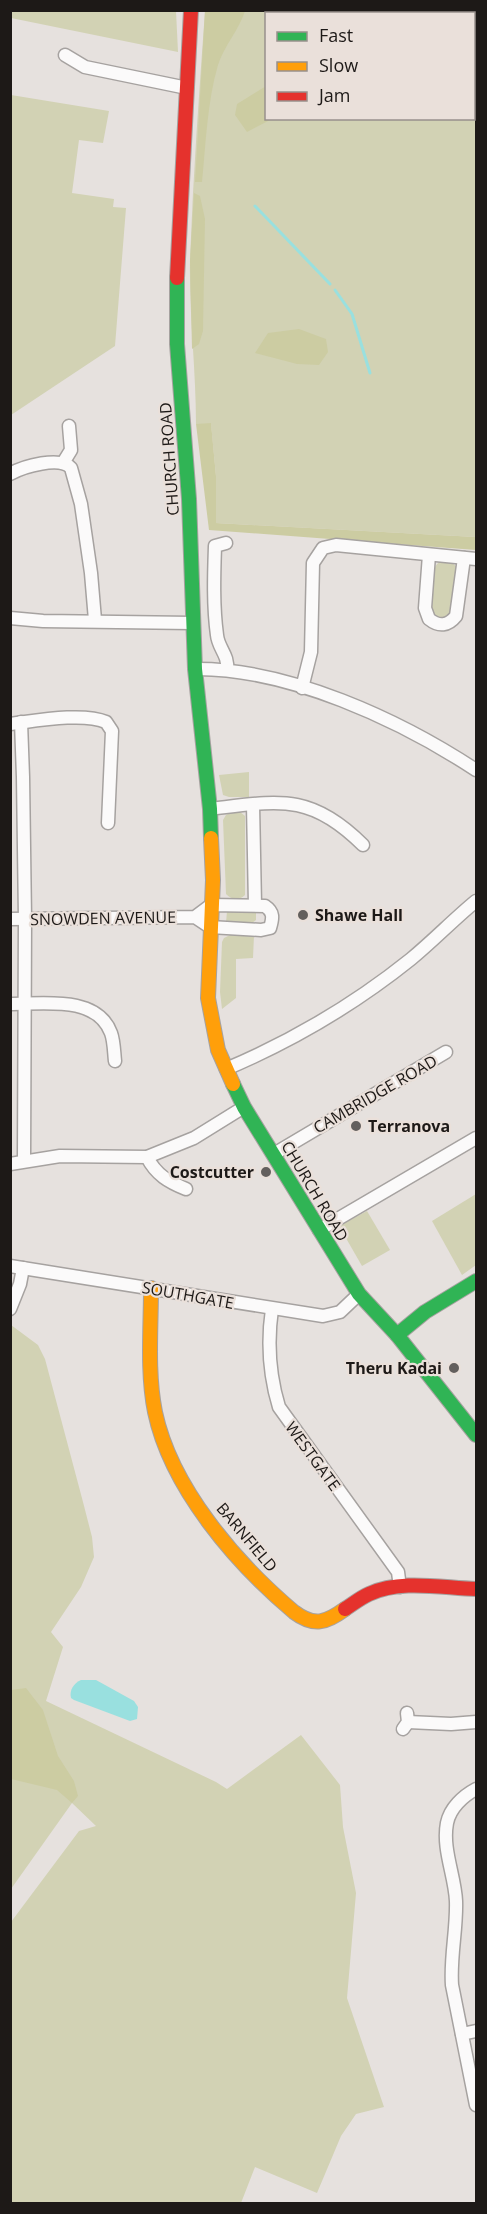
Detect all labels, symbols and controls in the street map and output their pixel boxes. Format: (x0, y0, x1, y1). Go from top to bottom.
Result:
legend (265, 12, 475, 120)
text: Fast (319, 23, 353, 47)
text: Slow (319, 53, 358, 77)
text: Jam (317, 83, 351, 107)
street label: CHURCH ROAD (154, 402, 184, 516)
place label: Shawe Hall (315, 904, 403, 926)
street label: SNOWDEN AVENUE (30, 906, 176, 930)
marker: Shawe Hall (296, 908, 310, 922)
street label: CAMBRIDGE ROAD (309, 1050, 441, 1138)
place label: Terranova (368, 1115, 450, 1137)
marker: Terranova (349, 1119, 363, 1133)
street label: CHURCH ROAD (276, 1137, 354, 1245)
place label: Costcutter (170, 1161, 254, 1183)
marker: Costcutter (259, 1165, 273, 1179)
street label: SOUTHGATE (140, 1276, 236, 1314)
place label: Theru Kadai (346, 1357, 442, 1379)
marker: Theru Kadai (447, 1361, 461, 1375)
street label: WESTGATE (280, 1417, 346, 1495)
street label: BARNFIELD (212, 1498, 282, 1576)

